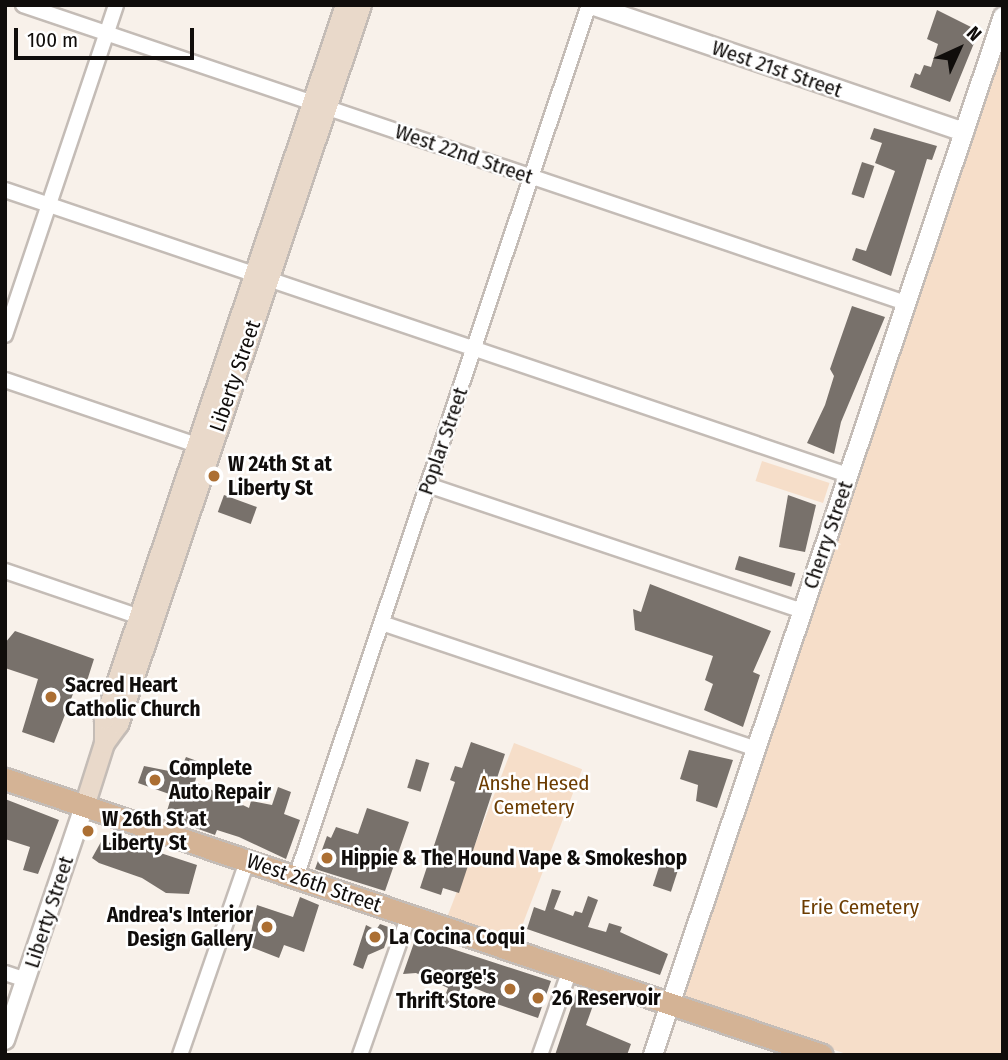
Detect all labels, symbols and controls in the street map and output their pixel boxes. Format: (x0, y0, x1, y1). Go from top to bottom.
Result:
scale bar (18, 14, 198, 58)
north arrow (924, 14, 994, 84)
text: N (962, 22, 986, 46)
text: 100 m (27, 27, 78, 53)
street label: West 21st Street (709, 35, 845, 103)
street label: West 22nd Street (392, 119, 536, 189)
street label: Liberty Street (204, 317, 266, 435)
street label: Poplar Street (413, 384, 473, 498)
place label: W 24th St at Liberty St (228, 451, 332, 501)
marker: W 24th St at Liberty St (206, 468, 222, 484)
street label: Cherry Street (798, 478, 858, 592)
place label: Sacred Heart Catholic Church (65, 672, 200, 722)
marker: Sacred Heart Catholic Church (43, 689, 59, 705)
place label: Complete Auto Repair (169, 755, 271, 805)
park label: Anshe Hesed Cemetery (478, 770, 590, 820)
marker: Complete Auto Repair (147, 772, 163, 788)
place label: W 26th St at Liberty St (102, 806, 207, 856)
marker: W 26th St at Liberty St (80, 823, 96, 839)
place label: Hippie & The Hound Vape & Smokeshop (341, 845, 687, 871)
street label: West 26th Street (243, 848, 385, 918)
marker: Hippie & The Hound Vape & Smokeshop (319, 850, 335, 866)
street label: Liberty Street (19, 853, 79, 971)
park label: Erie Cemetery (801, 894, 919, 920)
place label: Andrea's Interior Design Gallery (107, 902, 253, 952)
marker: Andrea's Interior Design Gallery (259, 919, 275, 935)
place label: La Cocina Coqui (389, 924, 525, 950)
marker: La Cocina Coqui (367, 929, 383, 945)
place label: George's Thrift Store (396, 964, 496, 1014)
marker: George's Thrift Store (502, 981, 518, 997)
place label: 26 Reservoir (552, 985, 661, 1011)
marker: 26 Reservoir (530, 990, 546, 1006)

